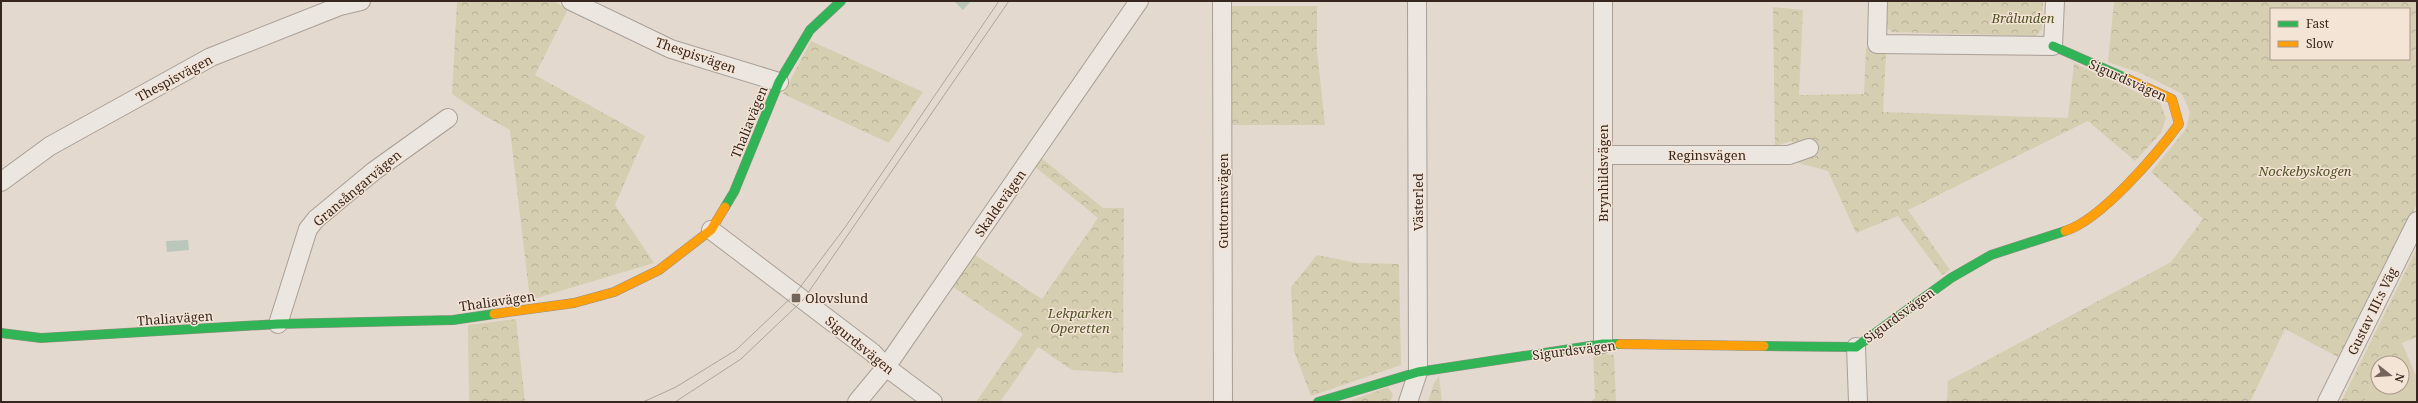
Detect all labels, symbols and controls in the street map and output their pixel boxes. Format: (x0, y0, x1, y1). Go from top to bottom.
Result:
legend (2270, 8, 2410, 60)
park label: Brålunden (1990, 9, 2055, 27)
text: Fast (2306, 15, 2329, 32)
street label: Thespisvägen (653, 33, 739, 77)
text: Slow (2306, 35, 2334, 52)
street label: Thespisvägen (133, 50, 216, 106)
street label: Sigurdsvägen (2086, 55, 2170, 105)
street label: Thaliavägen (726, 83, 772, 161)
street label: Brynhildsvägen (1594, 123, 1612, 222)
street label: Gransångarvägen (309, 145, 405, 230)
street label: Reginsvägen (1668, 146, 1747, 164)
street label: Guttormsvägen (1214, 153, 1232, 249)
park label: Nockebyskogen (2257, 162, 2352, 180)
street label: Skaldevägen (970, 165, 1030, 240)
street label: Västerled (1409, 173, 1427, 231)
street label: Gustav III:s Väg (2343, 264, 2401, 358)
street label: Sigurdsvägen (1860, 283, 1939, 347)
street label: Thaliavägen (458, 287, 537, 315)
place label: Olovslund (805, 289, 868, 307)
marker: Olovslund (790, 292, 802, 304)
park label: Lekparken Operetten (1047, 304, 1112, 337)
street label: Thaliavägen (136, 306, 214, 330)
street label: Sigurdsvägen (822, 312, 899, 379)
street label: Sigurdsvägen (1531, 336, 1617, 364)
north arrow (2370, 355, 2410, 395)
text: N (2392, 372, 2408, 385)

